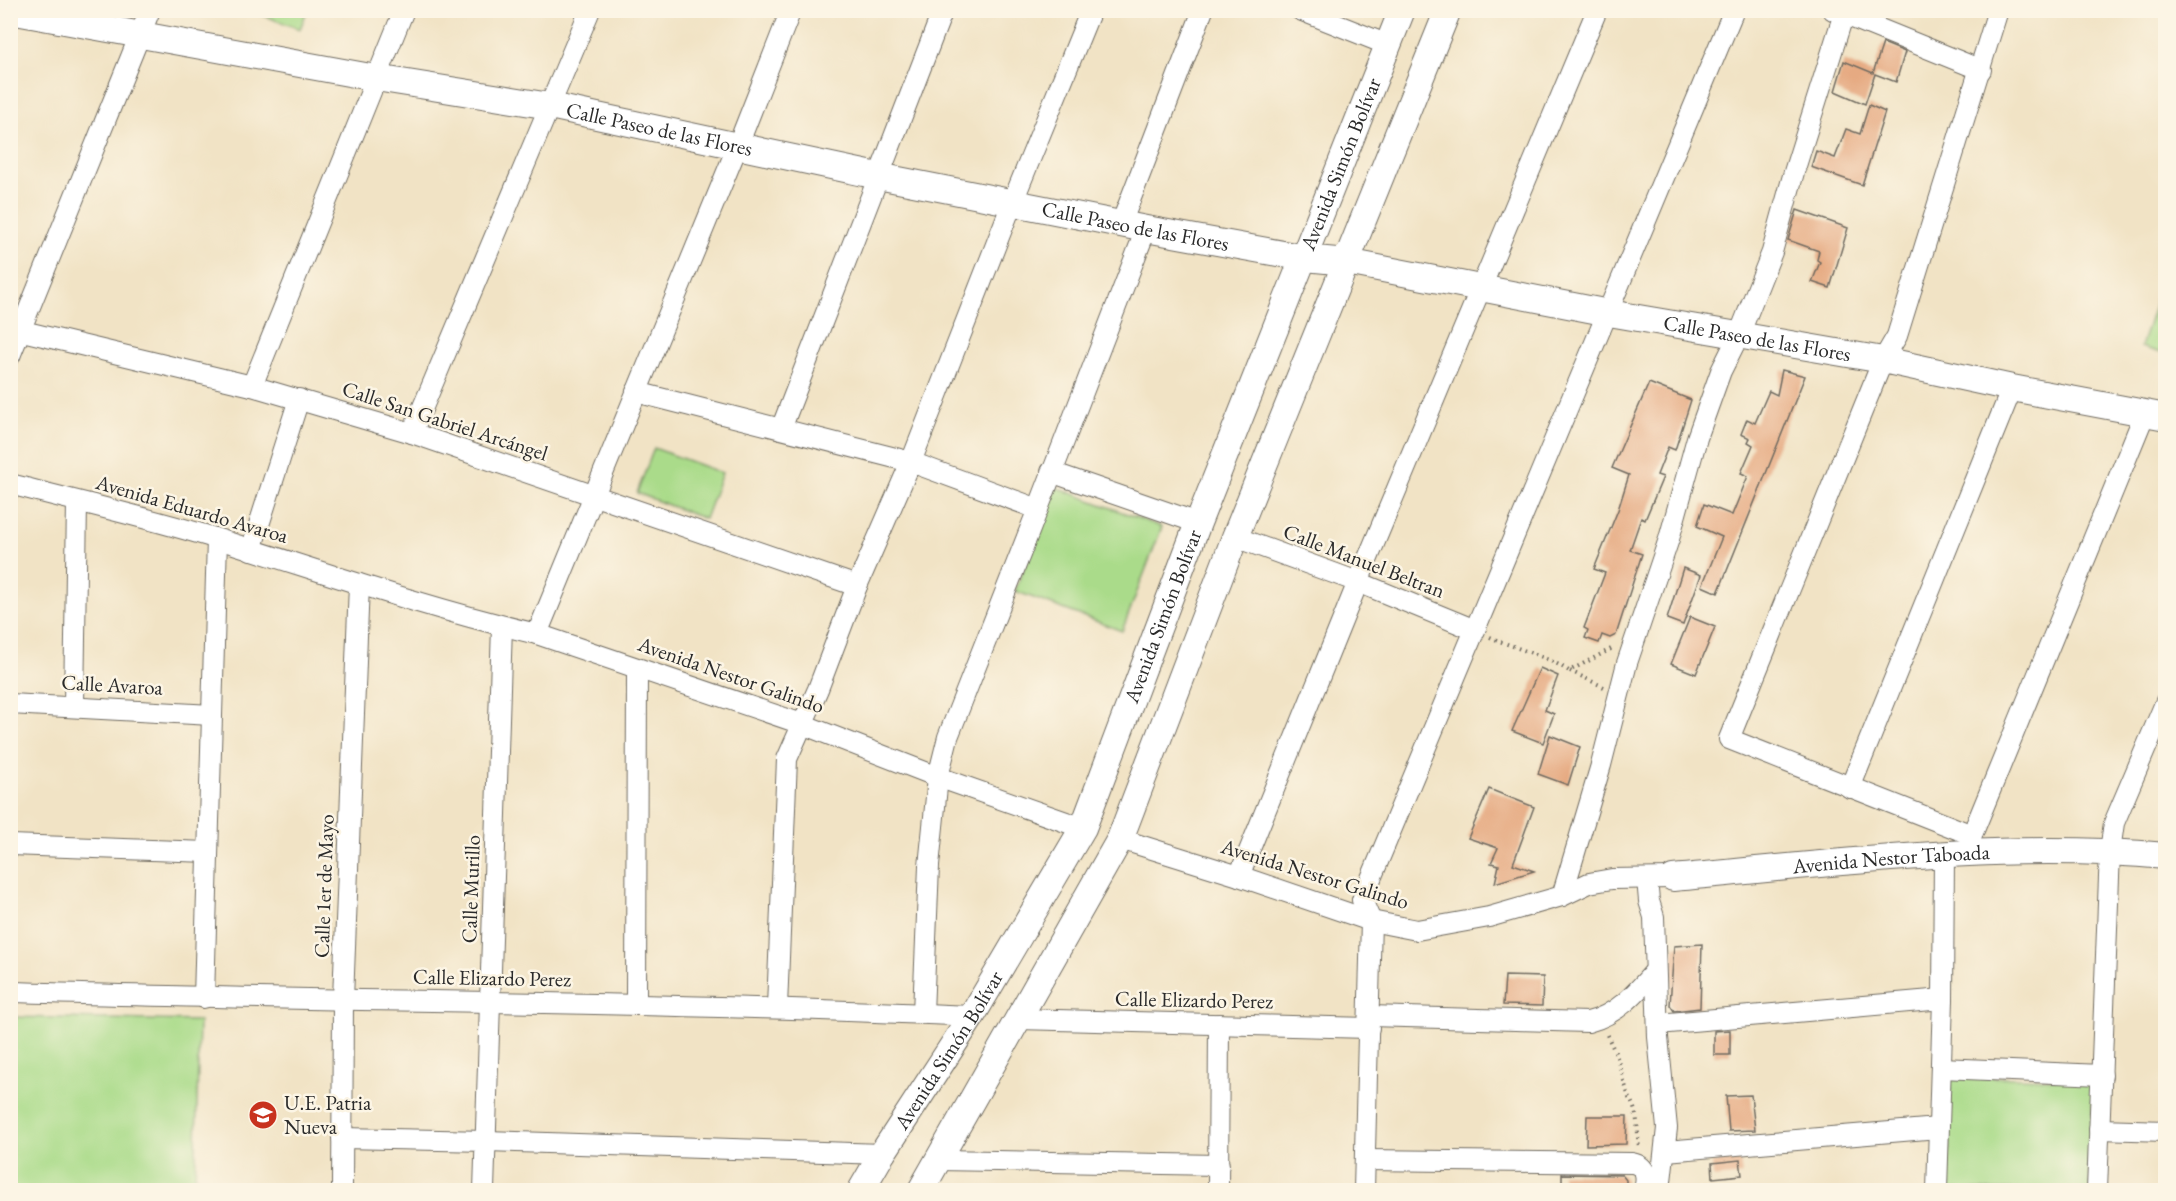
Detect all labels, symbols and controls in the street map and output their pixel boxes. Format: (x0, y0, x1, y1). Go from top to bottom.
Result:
street label: Avenida Simón Bolívar (1293, 74, 1387, 255)
street label: Calle Paseo de las Flores (564, 96, 755, 162)
street label: Calle Paseo de las Flores (1040, 195, 1231, 257)
street label: Calle Paseo de las Flores (1661, 309, 1853, 367)
street label: Calle San Gabriel Arcángel (339, 374, 552, 467)
street label: Avenida Eduardo Avaroa (92, 468, 292, 549)
street label: Calle Manuel Beltran (1280, 517, 1449, 604)
street label: Avenida Simón Bolívar (1117, 526, 1207, 708)
street label: Avenida Nestor Galindo (634, 630, 828, 719)
street label: Calle Avaroa (61, 668, 164, 701)
street label: Calle 1er de Mayo (307, 814, 340, 958)
street label: Avenida Nestor Galindo (1217, 832, 1412, 915)
street label: Calle Murillo (455, 834, 486, 944)
street label: Avenida Nestor Taboada (1790, 838, 1991, 879)
street label: Calle Elizardo Perez (413, 963, 571, 992)
street label: Avenida Simón Bolívar (887, 966, 1009, 1135)
street label: Calle Elizardo Perez (1115, 985, 1273, 1014)
place label: U.E. Patria Nueva (284, 1089, 372, 1140)
school or university icon: U.E. Patria Nueva (247, 1099, 279, 1131)

